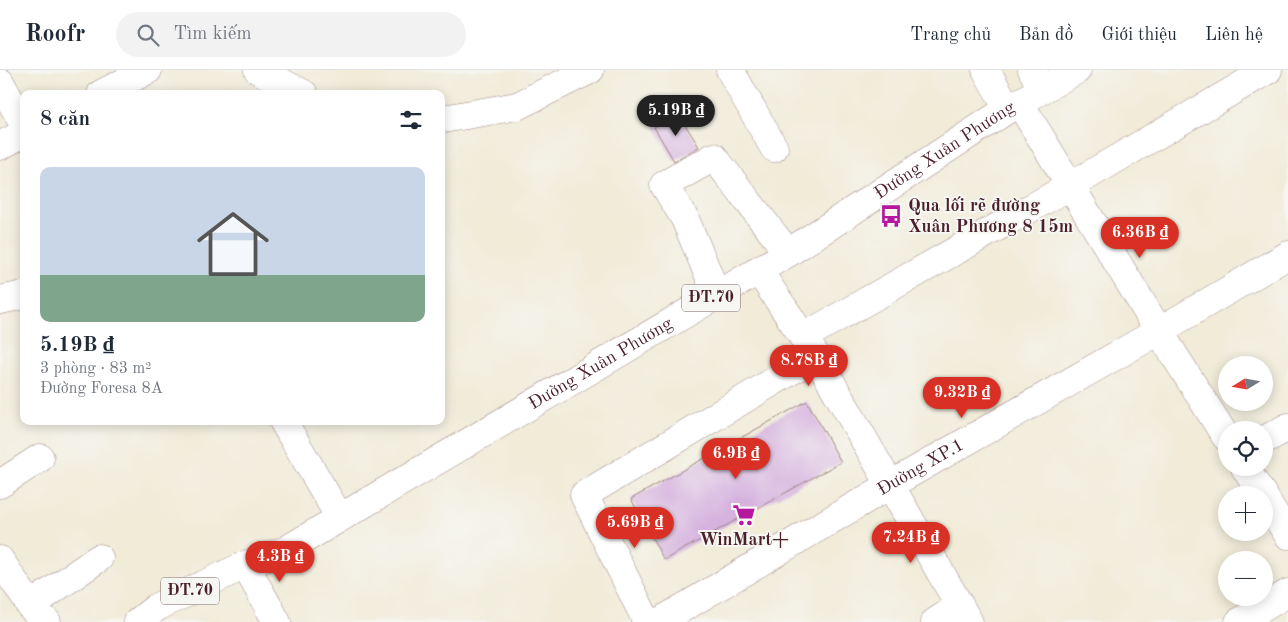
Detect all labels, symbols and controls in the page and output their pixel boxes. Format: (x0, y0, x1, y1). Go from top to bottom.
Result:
search box (116, 12, 466, 57)
icon: search (134, 21, 162, 49)
text: Roofr (25, 23, 86, 47)
text: Tìm kiếm (174, 25, 251, 44)
text: Trang chủ (910, 26, 991, 44)
text: Bản đồ (1019, 26, 1073, 44)
text: Giới thiệu (1101, 26, 1177, 44)
text: Liên hệ (1205, 26, 1263, 44)
pin: 5.19B ₫ (630, 94, 722, 137)
street label: Đường Xuân Phương (871, 98, 1018, 203)
text: 5.19B ₫ (648, 103, 704, 119)
icon: filters (397, 106, 425, 134)
text: 8 căn (40, 109, 90, 130)
place label: Qua lối rẽ đường Xuân Phương 8 15m (908, 196, 1073, 236)
icon: home (188, 199, 278, 289)
bus stop icon: Qua lối rẽ đường Xuân Phương 8 15m (878, 203, 904, 229)
pin: 6.36B ₫ (1094, 216, 1186, 259)
text: 6.36B ₫ (1112, 225, 1168, 241)
road number: ĐT.70 (682, 284, 740, 312)
street label: Đường Xuân Phương (526, 314, 676, 413)
text: 5.19B ₫ (40, 335, 114, 356)
pin: 8.78B ₫ (763, 344, 855, 387)
text: 8.78B ₫ (781, 353, 837, 369)
north arrow (1218, 356, 1272, 411)
map controls (1218, 356, 1273, 606)
text: 3 phòng · 83 m² (40, 361, 151, 377)
pin: 9.32B ₫ (916, 376, 1008, 419)
text: Đường Foresa 8A (40, 381, 163, 397)
text: 9.32B ₫ (934, 385, 990, 401)
button: locate (1218, 421, 1273, 476)
street label: Đường XP.1 (874, 436, 967, 499)
pin: 6.9B ₫ (695, 438, 777, 480)
text: 6.9B ₫ (712, 446, 760, 462)
button: + (1218, 486, 1273, 541)
supermarket icon: WinMart+ (731, 502, 757, 528)
pin: 5.69B ₫ (589, 506, 681, 549)
text: 5.69B ₫ (607, 515, 663, 531)
pin: 7.24B ₫ (865, 522, 957, 564)
text: 7.24B ₫ (883, 530, 939, 546)
place label: WinMart+ (699, 531, 789, 549)
pin: 4.3B ₫ (239, 540, 321, 583)
text: 4.3B ₫ (256, 549, 304, 565)
button: − (1218, 551, 1273, 606)
road number: ĐT.70 (161, 578, 219, 604)

